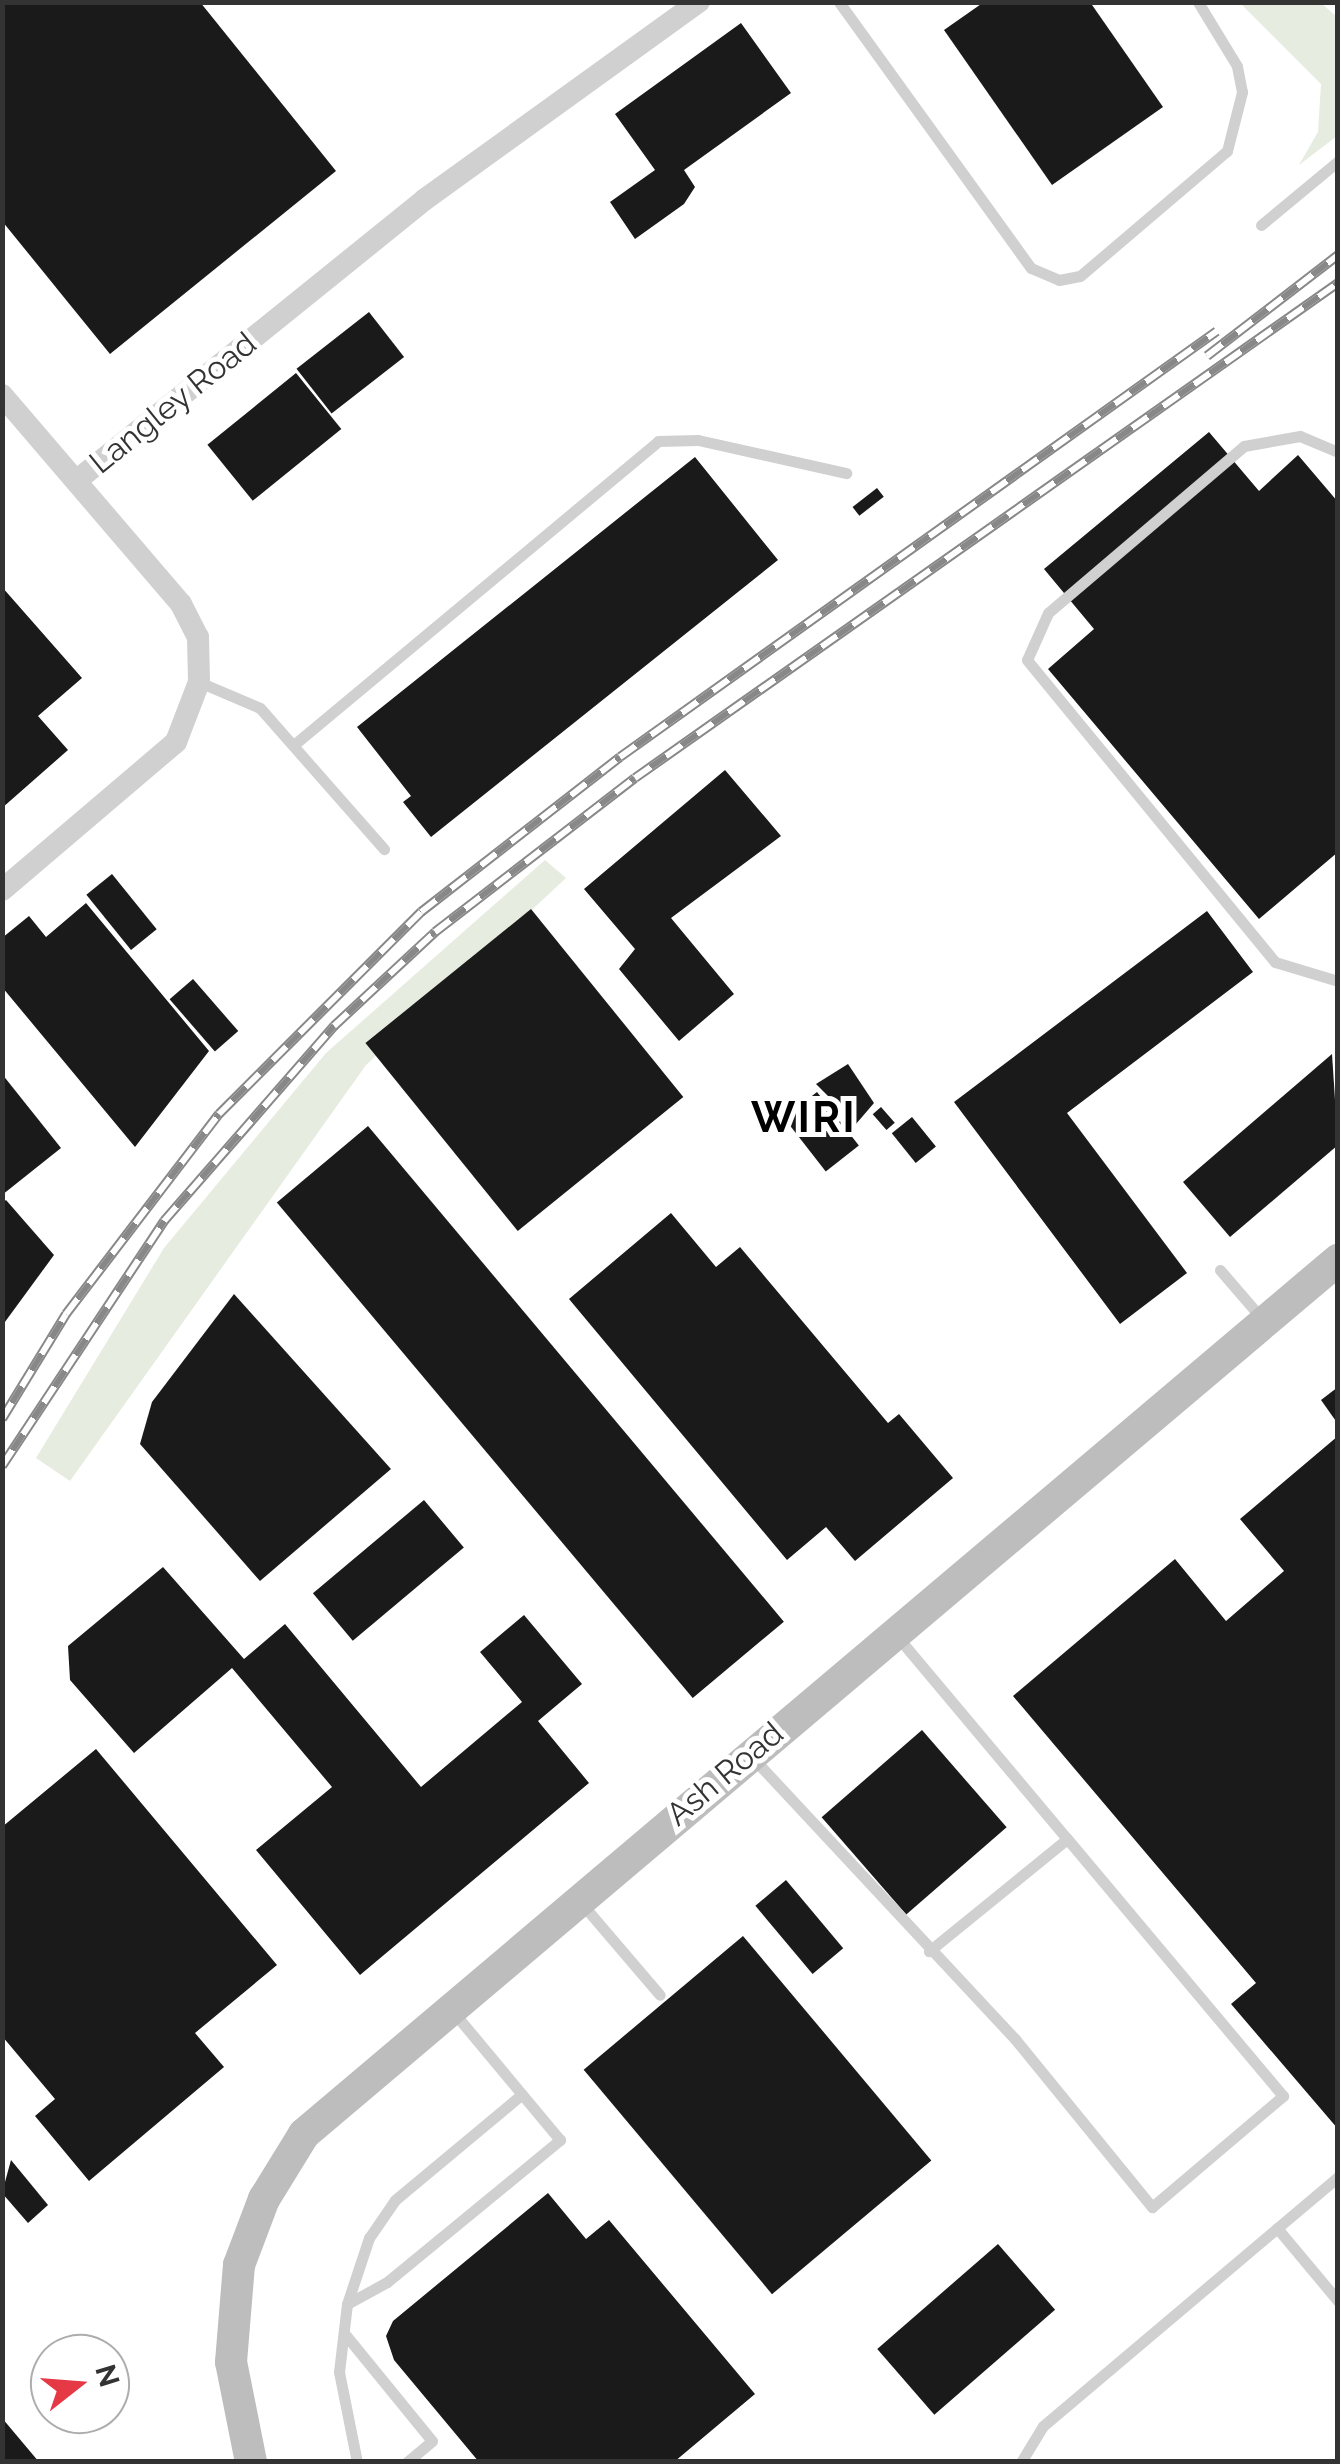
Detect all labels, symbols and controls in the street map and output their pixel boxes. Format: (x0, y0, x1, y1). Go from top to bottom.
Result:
street label: Langley Road (82, 324, 264, 482)
district label: WIRI (751, 1093, 857, 1143)
street label: Ash Road (659, 1714, 791, 1834)
north arrow (30, 2334, 130, 2434)
text: N (88, 2361, 126, 2391)

